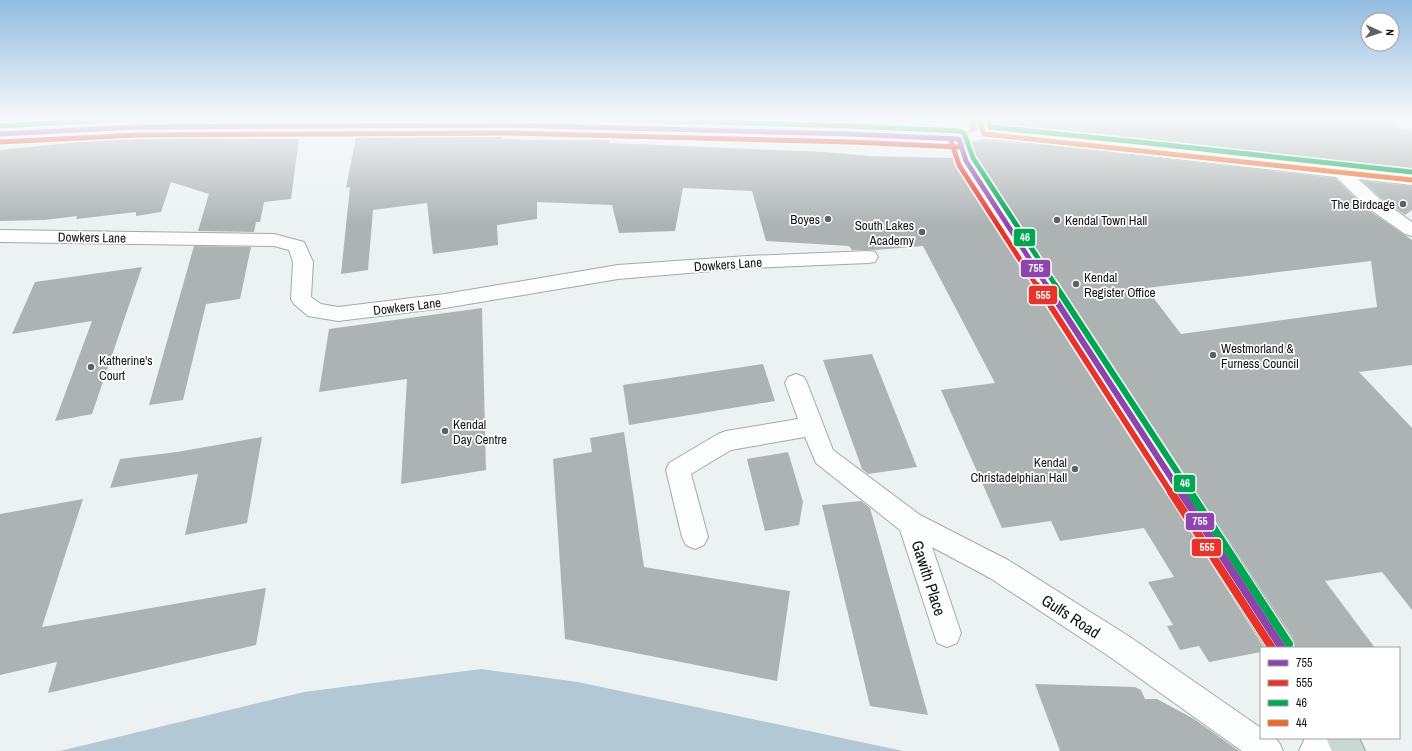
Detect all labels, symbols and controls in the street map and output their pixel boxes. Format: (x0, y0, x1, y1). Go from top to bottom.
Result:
north arrow (1360, 12, 1400, 52)
text: N (1383, 29, 1397, 36)
place label: The Birdcage (1331, 196, 1395, 213)
marker: The Birdcage (1398, 199, 1408, 209)
place label: Boyes (790, 211, 820, 228)
place label: Kendal Town Hall (1065, 212, 1147, 229)
marker: Boyes (823, 214, 833, 224)
marker: Kendal Town Hall (1052, 215, 1062, 225)
place label: South Lakes Academy (855, 217, 915, 249)
marker: South Lakes Academy (917, 227, 927, 237)
street label: Dowkers Lane (58, 228, 126, 247)
line badge: 46 (1013, 228, 1036, 247)
text: 46 (1020, 230, 1030, 244)
street label: Dowkers Lane (693, 254, 763, 275)
line badge: 755 (1020, 259, 1051, 278)
text: 755 (1028, 261, 1044, 275)
place label: Kendal Register Office (1084, 269, 1156, 301)
marker: Kendal Register Office (1071, 279, 1081, 289)
line badge: 555 (1028, 285, 1058, 305)
text: 555 (1035, 288, 1051, 302)
street label: Dowkers Lane (372, 294, 442, 319)
place label: Westmorland & Furness Council (1221, 340, 1299, 372)
marker: Westmorland & Furness Council (1208, 350, 1218, 360)
place label: Katherine's Court (99, 352, 153, 384)
marker: Katherine's Court (86, 362, 96, 372)
place label: Kendal Day Centre (453, 416, 507, 448)
marker: Kendal Day Centre (440, 426, 450, 436)
place label: Kendal Christadelphian Hall (970, 454, 1067, 486)
marker: Kendal Christadelphian Hall (1070, 464, 1080, 474)
line badge: 46 (1173, 474, 1196, 493)
text: 46 (1180, 476, 1190, 490)
line badge: 755 (1185, 512, 1215, 531)
text: 755 (1192, 514, 1208, 528)
street label: Gawith Place (906, 537, 952, 619)
line badge: 555 (1191, 538, 1222, 557)
text: 555 (1199, 540, 1215, 554)
street label: Gulfs Road (1037, 589, 1105, 643)
legend (1260, 647, 1400, 739)
text: 755 (1296, 655, 1313, 671)
text: 555 (1296, 675, 1313, 691)
text: 46 (1296, 695, 1307, 711)
text: 44 (1296, 715, 1307, 731)

